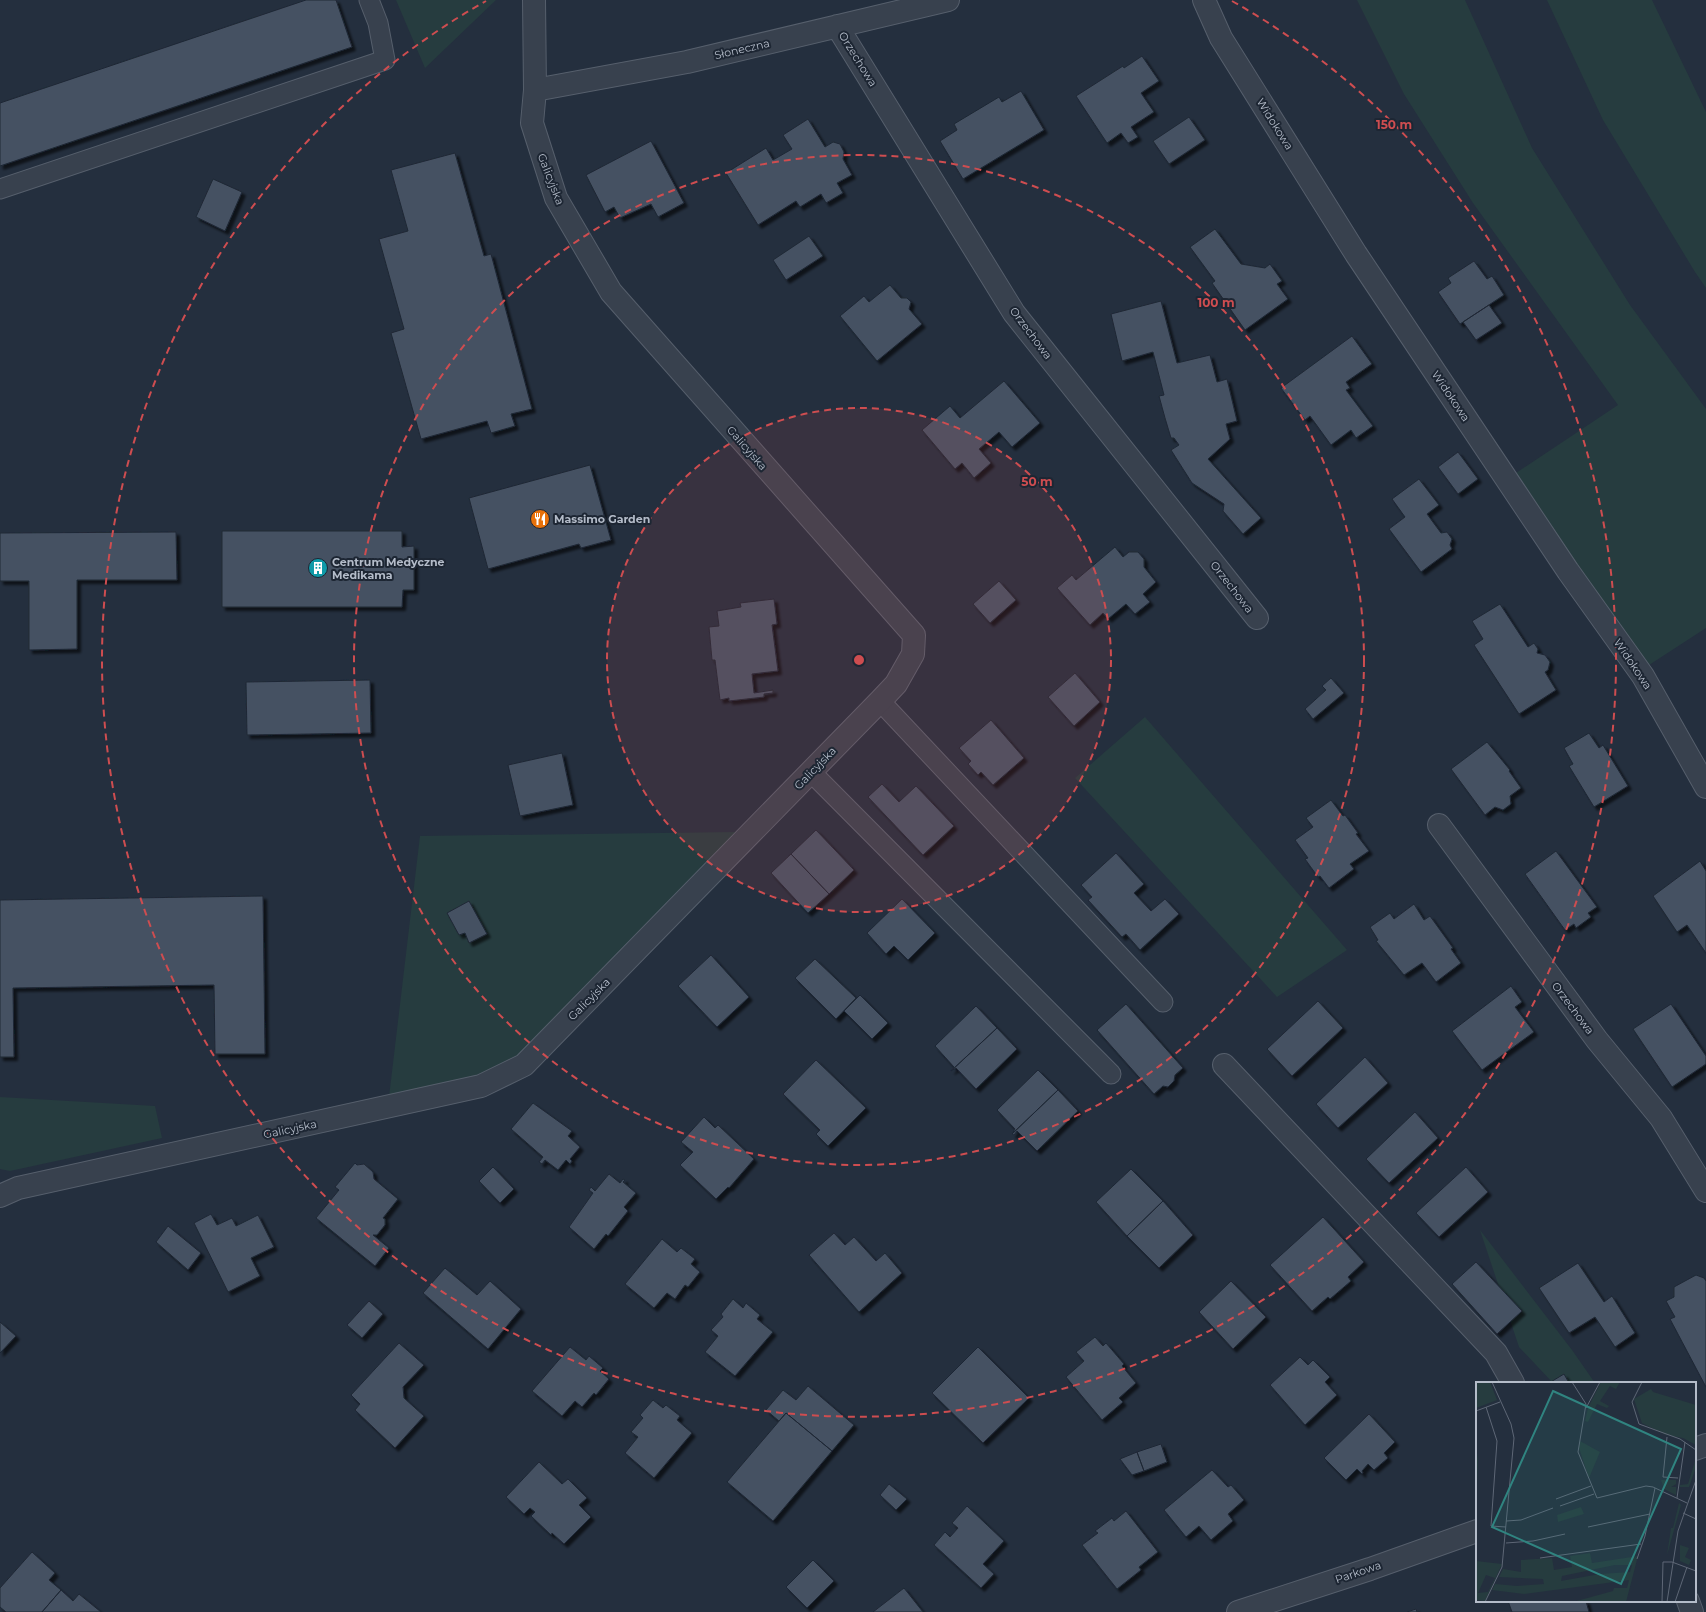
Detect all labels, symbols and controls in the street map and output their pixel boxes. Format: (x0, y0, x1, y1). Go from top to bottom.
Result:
street label: Orzechowa (836, 29, 880, 89)
street label: Słoneczna (713, 36, 771, 62)
street label: Widokowa (1254, 96, 1296, 152)
text: 150 m (1376, 117, 1412, 132)
street label: Galicyjska (535, 151, 567, 207)
text: 100 m (1198, 295, 1234, 310)
street label: Orzechowa (1007, 304, 1055, 362)
street label: Widokowa (1429, 368, 1473, 424)
street label: Galicyjska (724, 423, 770, 473)
text: 50 m (1021, 474, 1053, 489)
restaurant icon: Massimo Garden (529, 508, 551, 530)
place label: Massimo Garden (554, 512, 650, 526)
place label: Centrum Medyczne Medikama (332, 555, 445, 582)
building icon: Centrum Medyczne Medikama (307, 557, 329, 579)
street label: Orzechowa (1207, 558, 1257, 616)
street label: Widokowa (1611, 636, 1655, 692)
centre of rings (852, 653, 866, 667)
street label: Galicyjska (791, 744, 839, 792)
street label: Galicyjska (565, 975, 613, 1023)
street label: Orzechowa (1549, 979, 1597, 1037)
street label: Galicyjska (262, 1117, 318, 1141)
inset map (1476, 1382, 1696, 1602)
street label: Parkowa (1333, 1558, 1383, 1586)

